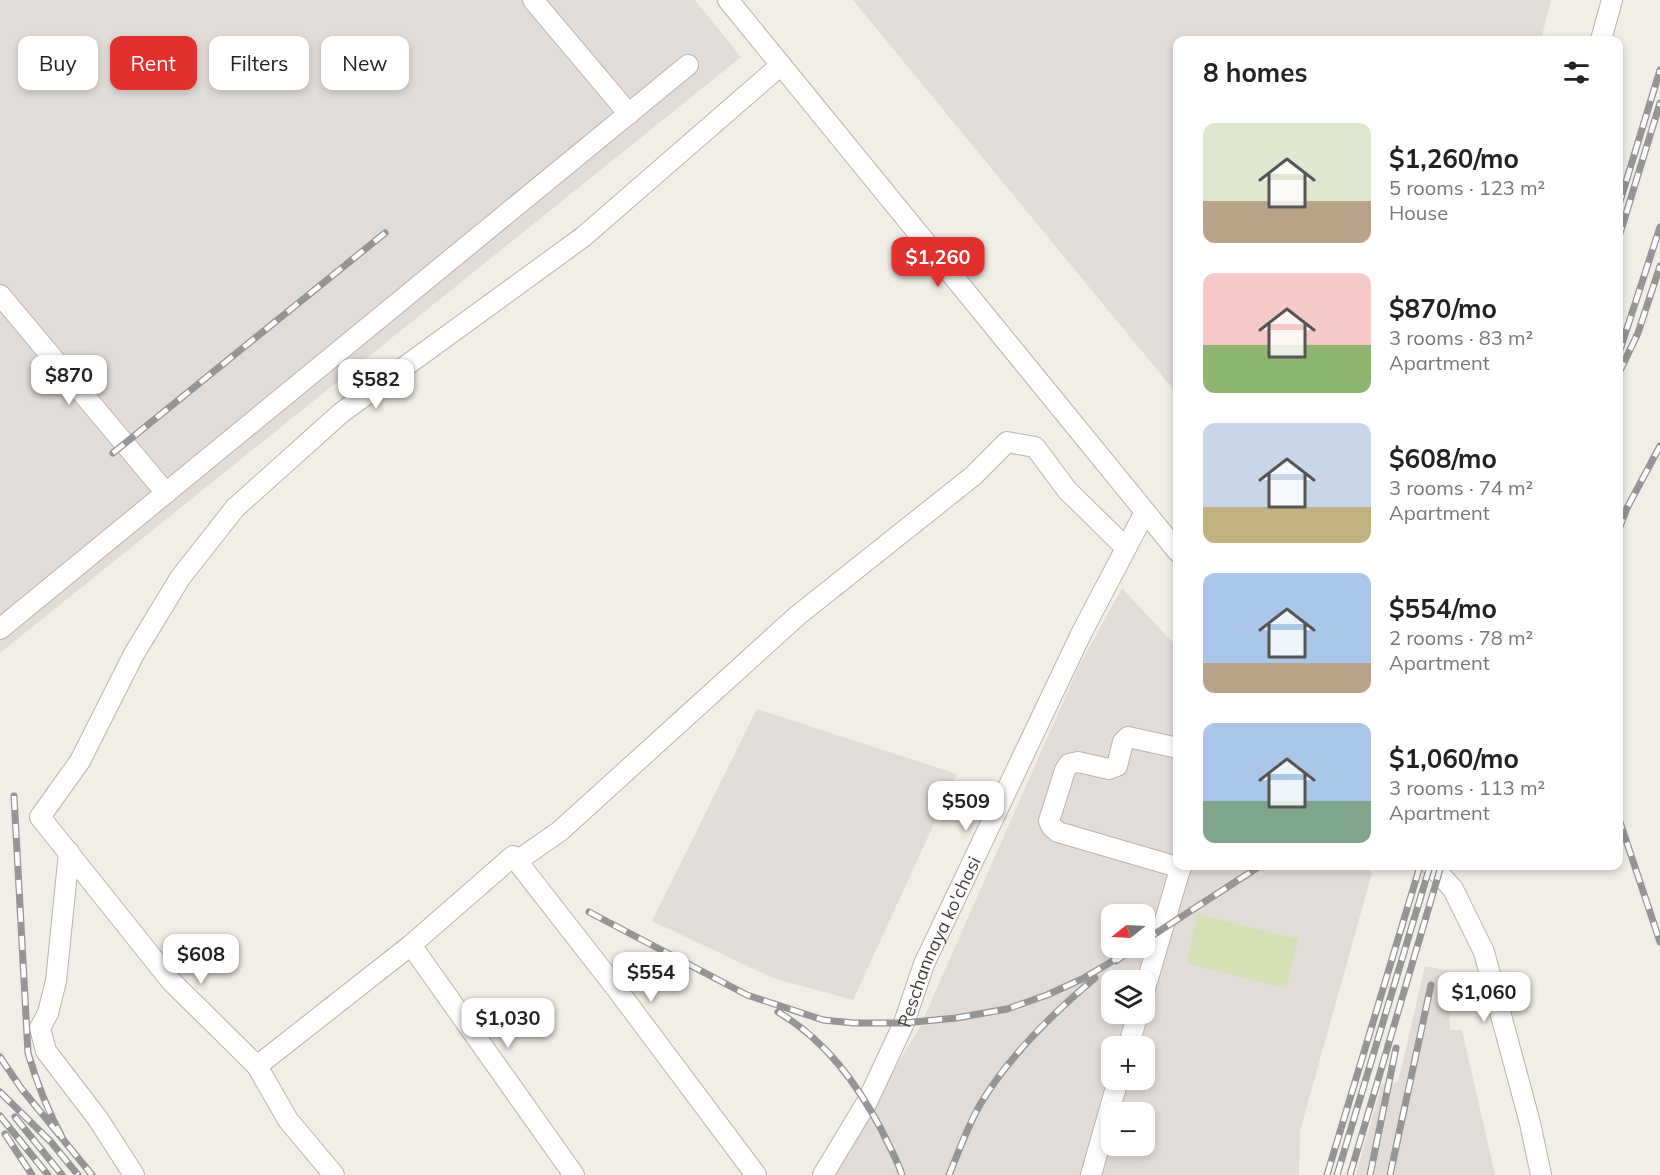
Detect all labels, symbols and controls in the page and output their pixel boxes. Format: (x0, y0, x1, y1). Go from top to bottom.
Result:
chip: Buy (18, 36, 98, 90)
chip: Rent (110, 36, 197, 90)
chip: Filters (209, 36, 309, 90)
chip: New (321, 36, 409, 90)
text: 8 homes (1203, 56, 1307, 89)
icon: filters (1560, 56, 1593, 89)
text: $1,260/mo (1389, 142, 1519, 175)
icon: home (1251, 147, 1323, 219)
text: 5 rooms · 123 m² (1389, 175, 1545, 200)
text: House (1389, 200, 1448, 225)
pin: $1,260 (889, 237, 987, 288)
text: $1,260 (906, 244, 970, 269)
text: $870/mo (1389, 292, 1497, 325)
icon: home (1251, 297, 1323, 369)
text: 3 rooms · 83 m² (1389, 325, 1533, 350)
text: Apartment (1389, 350, 1490, 375)
pin: $870 (33, 355, 105, 406)
pin: $582 (340, 359, 412, 410)
text: $870 (45, 362, 93, 387)
text: $582 (352, 366, 400, 391)
text: $608/mo (1389, 442, 1497, 475)
icon: home (1251, 447, 1323, 519)
text: 3 rooms · 74 m² (1389, 475, 1533, 500)
text: Apartment (1389, 500, 1490, 525)
text: $554/mo (1389, 592, 1497, 625)
icon: home (1251, 597, 1323, 669)
text: 2 rooms · 78 m² (1389, 625, 1533, 650)
text: Apartment (1389, 650, 1490, 675)
text: $1,060/mo (1389, 742, 1519, 775)
icon: home (1251, 747, 1323, 819)
text: 3 rooms · 113 m² (1389, 775, 1545, 800)
pin: $509 (930, 781, 1002, 832)
text: $509 (942, 788, 990, 813)
text: Apartment (1389, 800, 1490, 825)
street label: Peschannaya ko'chasi (892, 852, 985, 1030)
north arrow (1101, 904, 1155, 958)
map controls (1101, 904, 1155, 1156)
pin: $608 (165, 934, 237, 985)
text: $608 (177, 941, 225, 966)
pin: $554 (615, 952, 687, 1003)
text: $554 (627, 959, 675, 984)
button: layers (1101, 970, 1155, 1024)
pin: $1,060 (1435, 972, 1533, 1023)
text: $1,060 (1452, 979, 1516, 1004)
pin: $1,030 (459, 998, 557, 1049)
text: $1,030 (476, 1005, 540, 1030)
button: + (1101, 1036, 1155, 1090)
button: − (1101, 1102, 1155, 1156)

